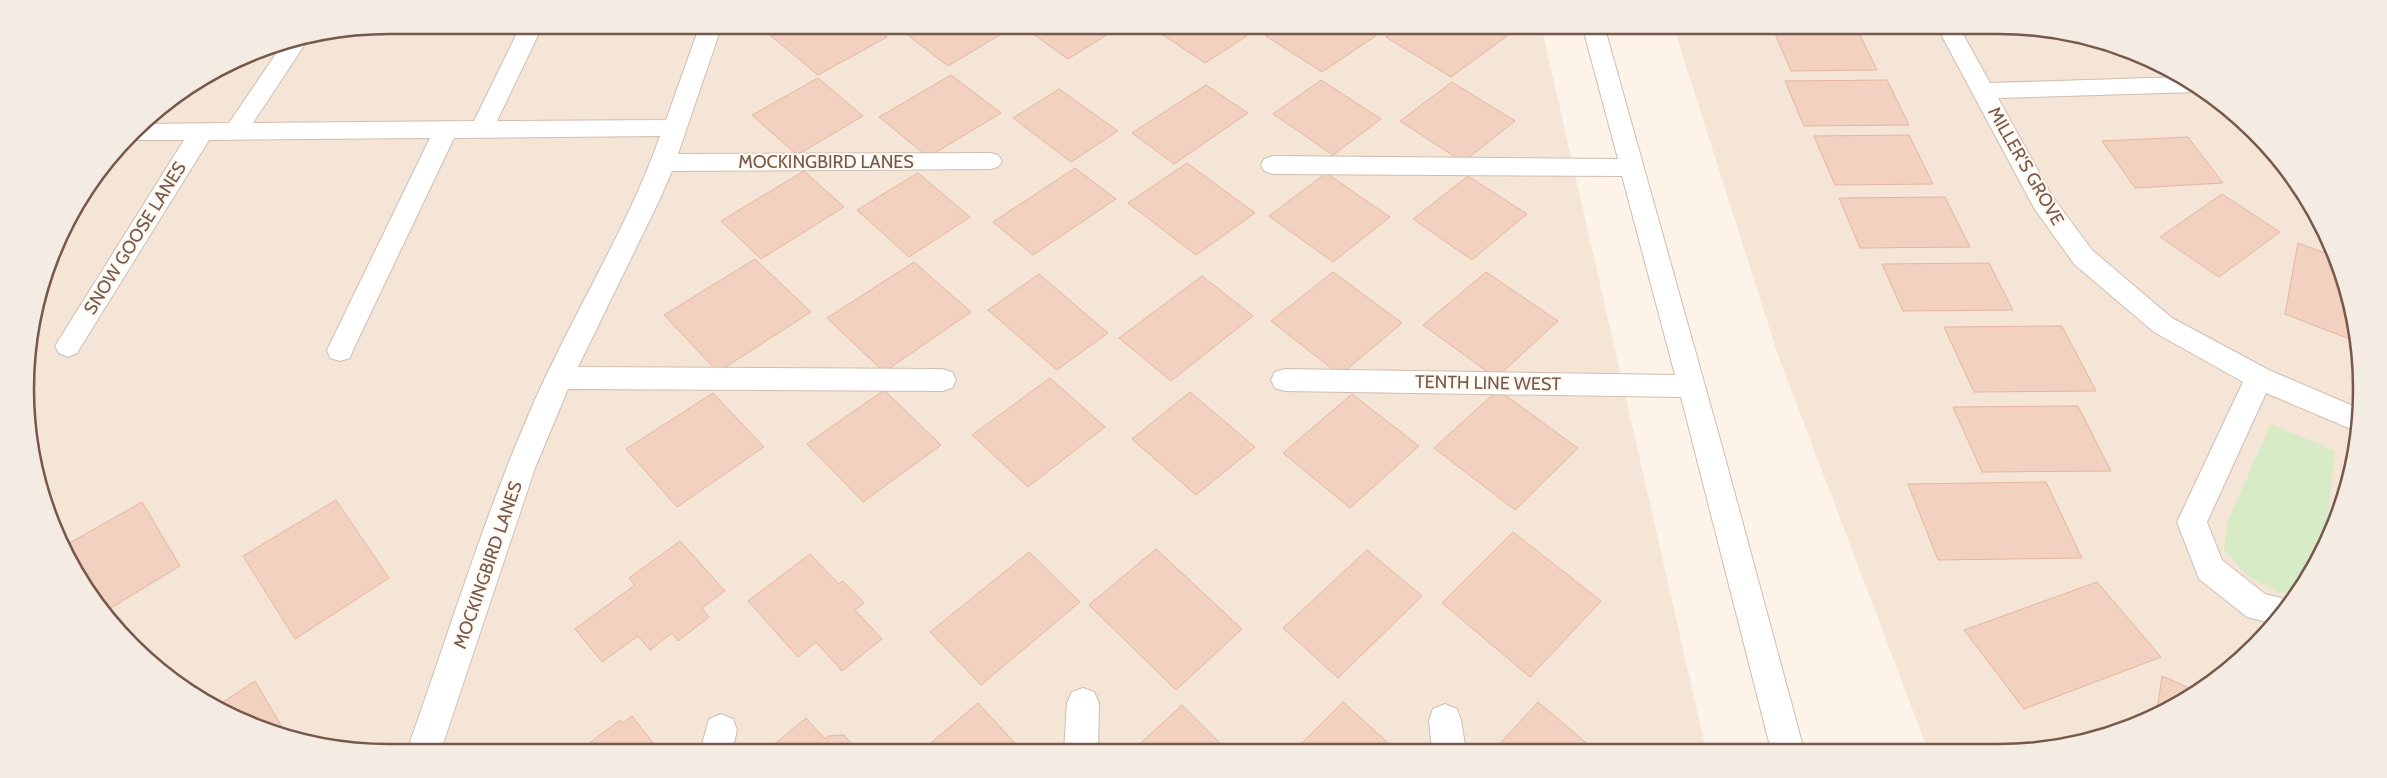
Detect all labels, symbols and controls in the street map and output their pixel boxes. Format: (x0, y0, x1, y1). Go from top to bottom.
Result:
street label: MILLER'S GROVE (1983, 103, 2069, 229)
street label: MOCKINGBIRD LANES (738, 151, 914, 173)
street label: SNOW GOOSE LANES (79, 158, 191, 318)
street label: TENTH LINE WEST (1415, 371, 1562, 395)
street label: MOCKINGBIRD LANES (449, 478, 527, 652)

